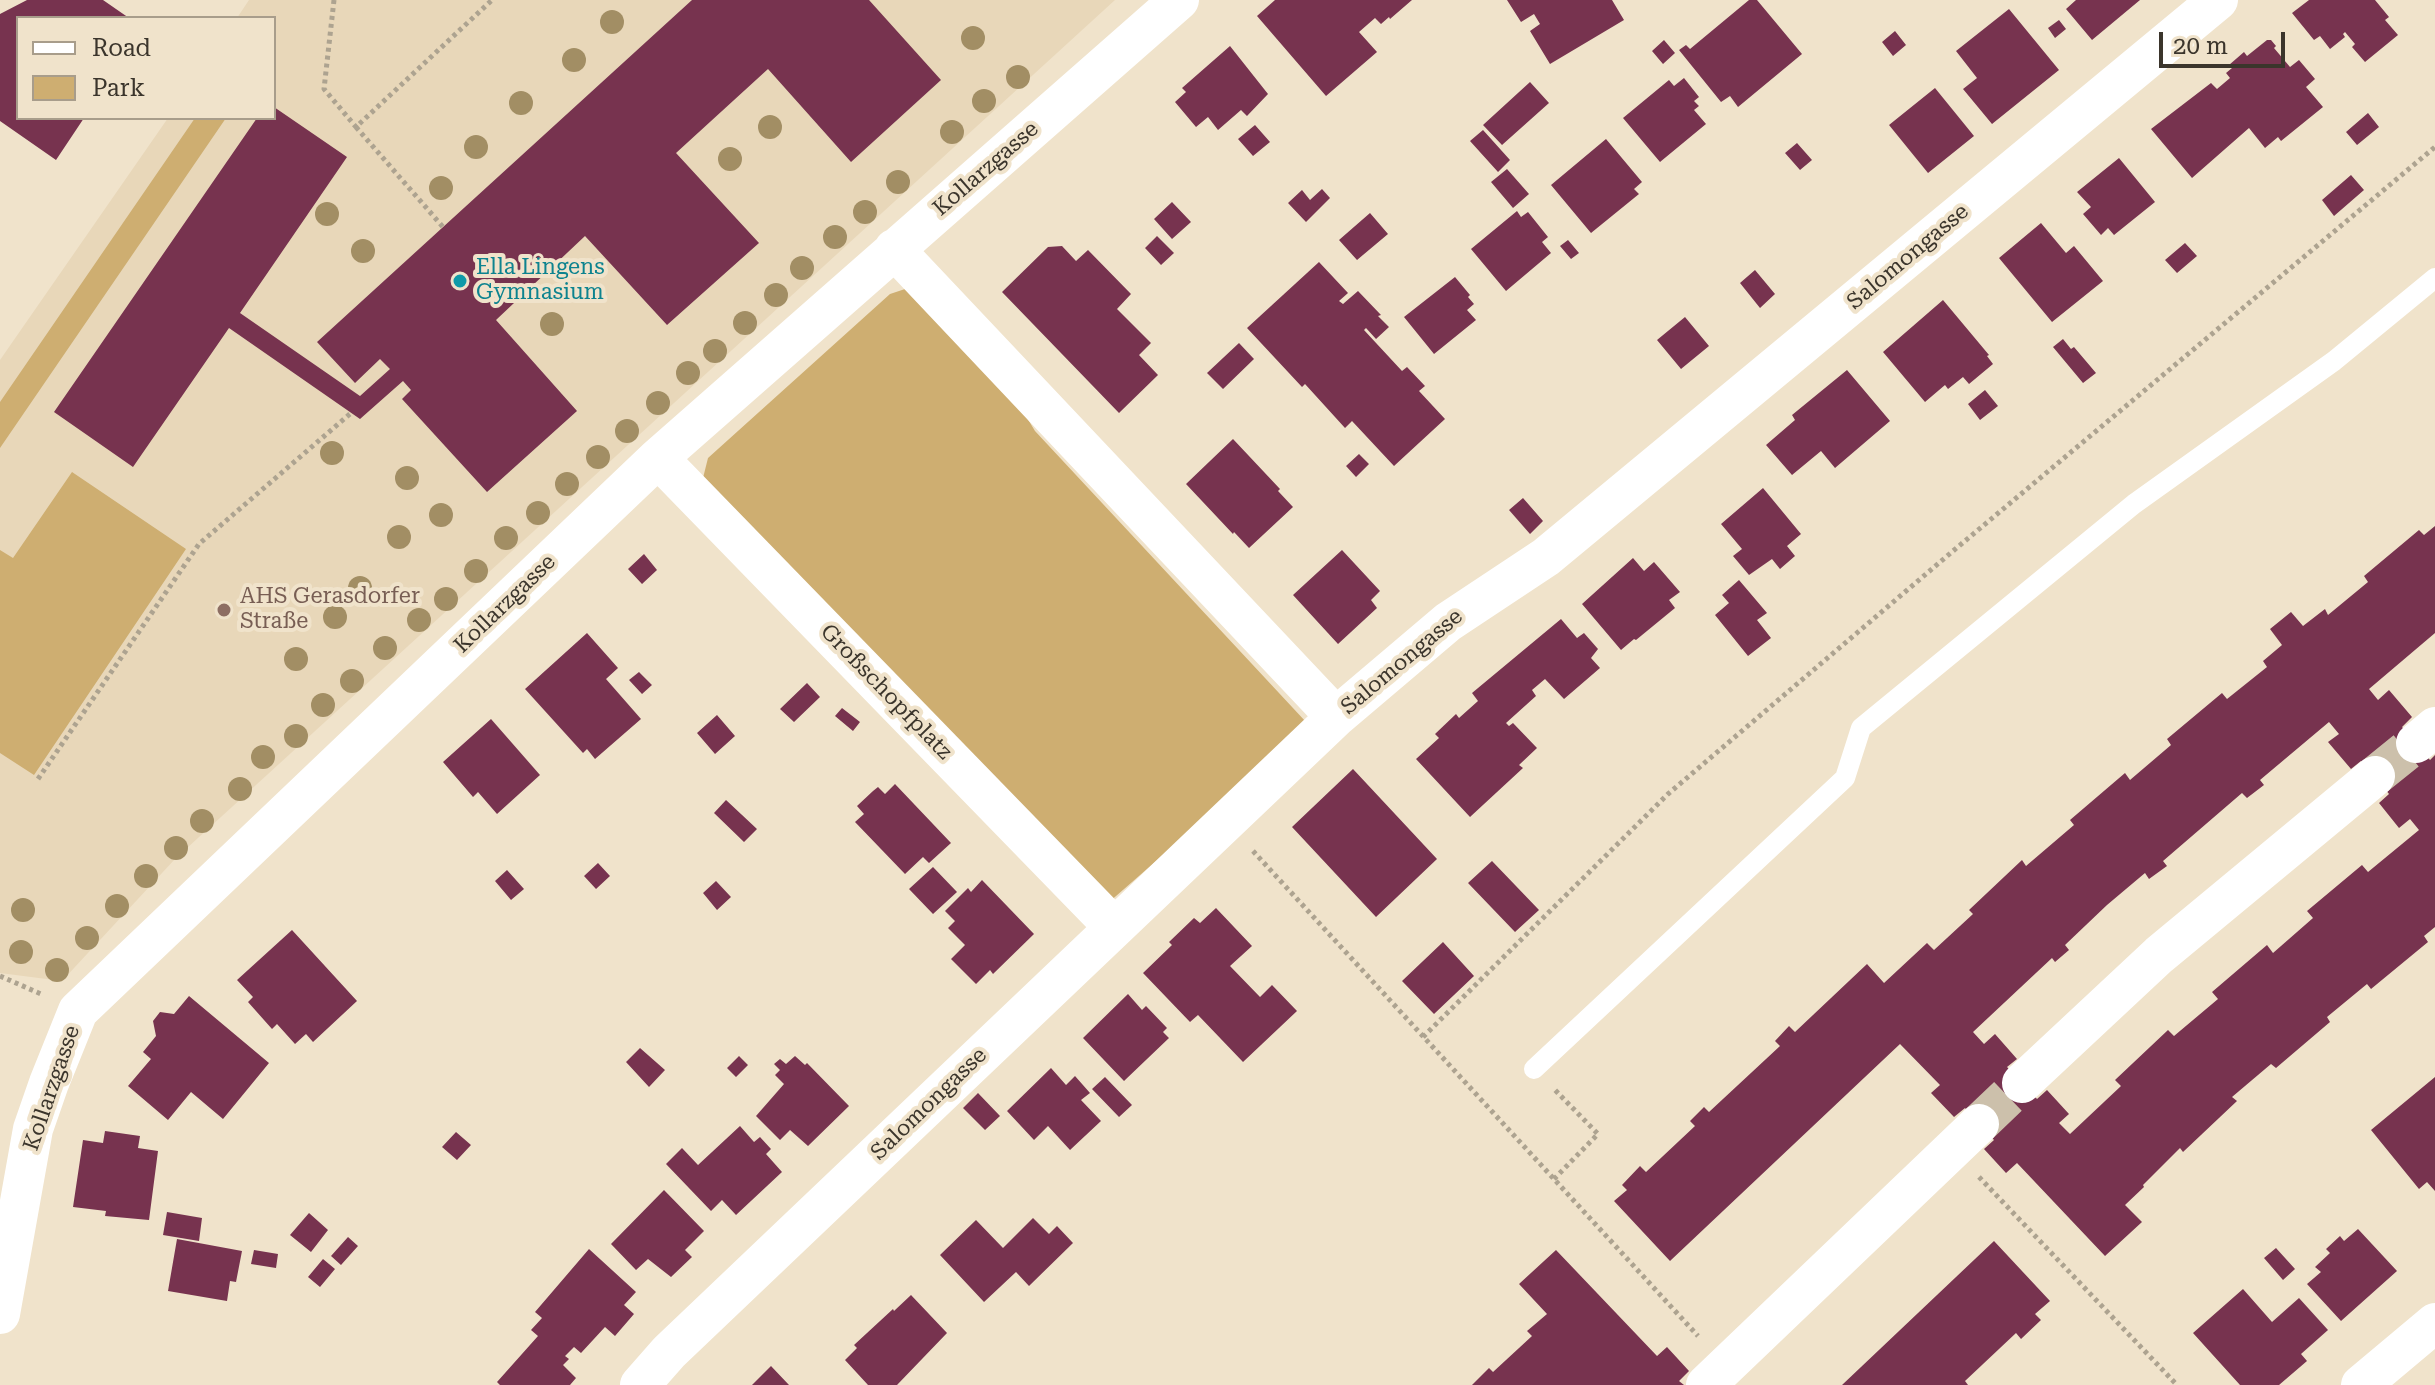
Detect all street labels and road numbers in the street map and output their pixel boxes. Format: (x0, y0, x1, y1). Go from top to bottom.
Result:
street label: Kollarzgasse (928, 116, 1044, 222)
street label: Salomongasse (1842, 198, 1974, 316)
street label: Kollarzgasse (449, 549, 561, 659)
street label: Salomongasse (1336, 603, 1468, 721)
street label: Großschopfplatz (815, 619, 957, 765)
street label: Kollarzgasse (18, 1022, 86, 1154)
street label: Salomongasse (866, 1042, 992, 1166)

